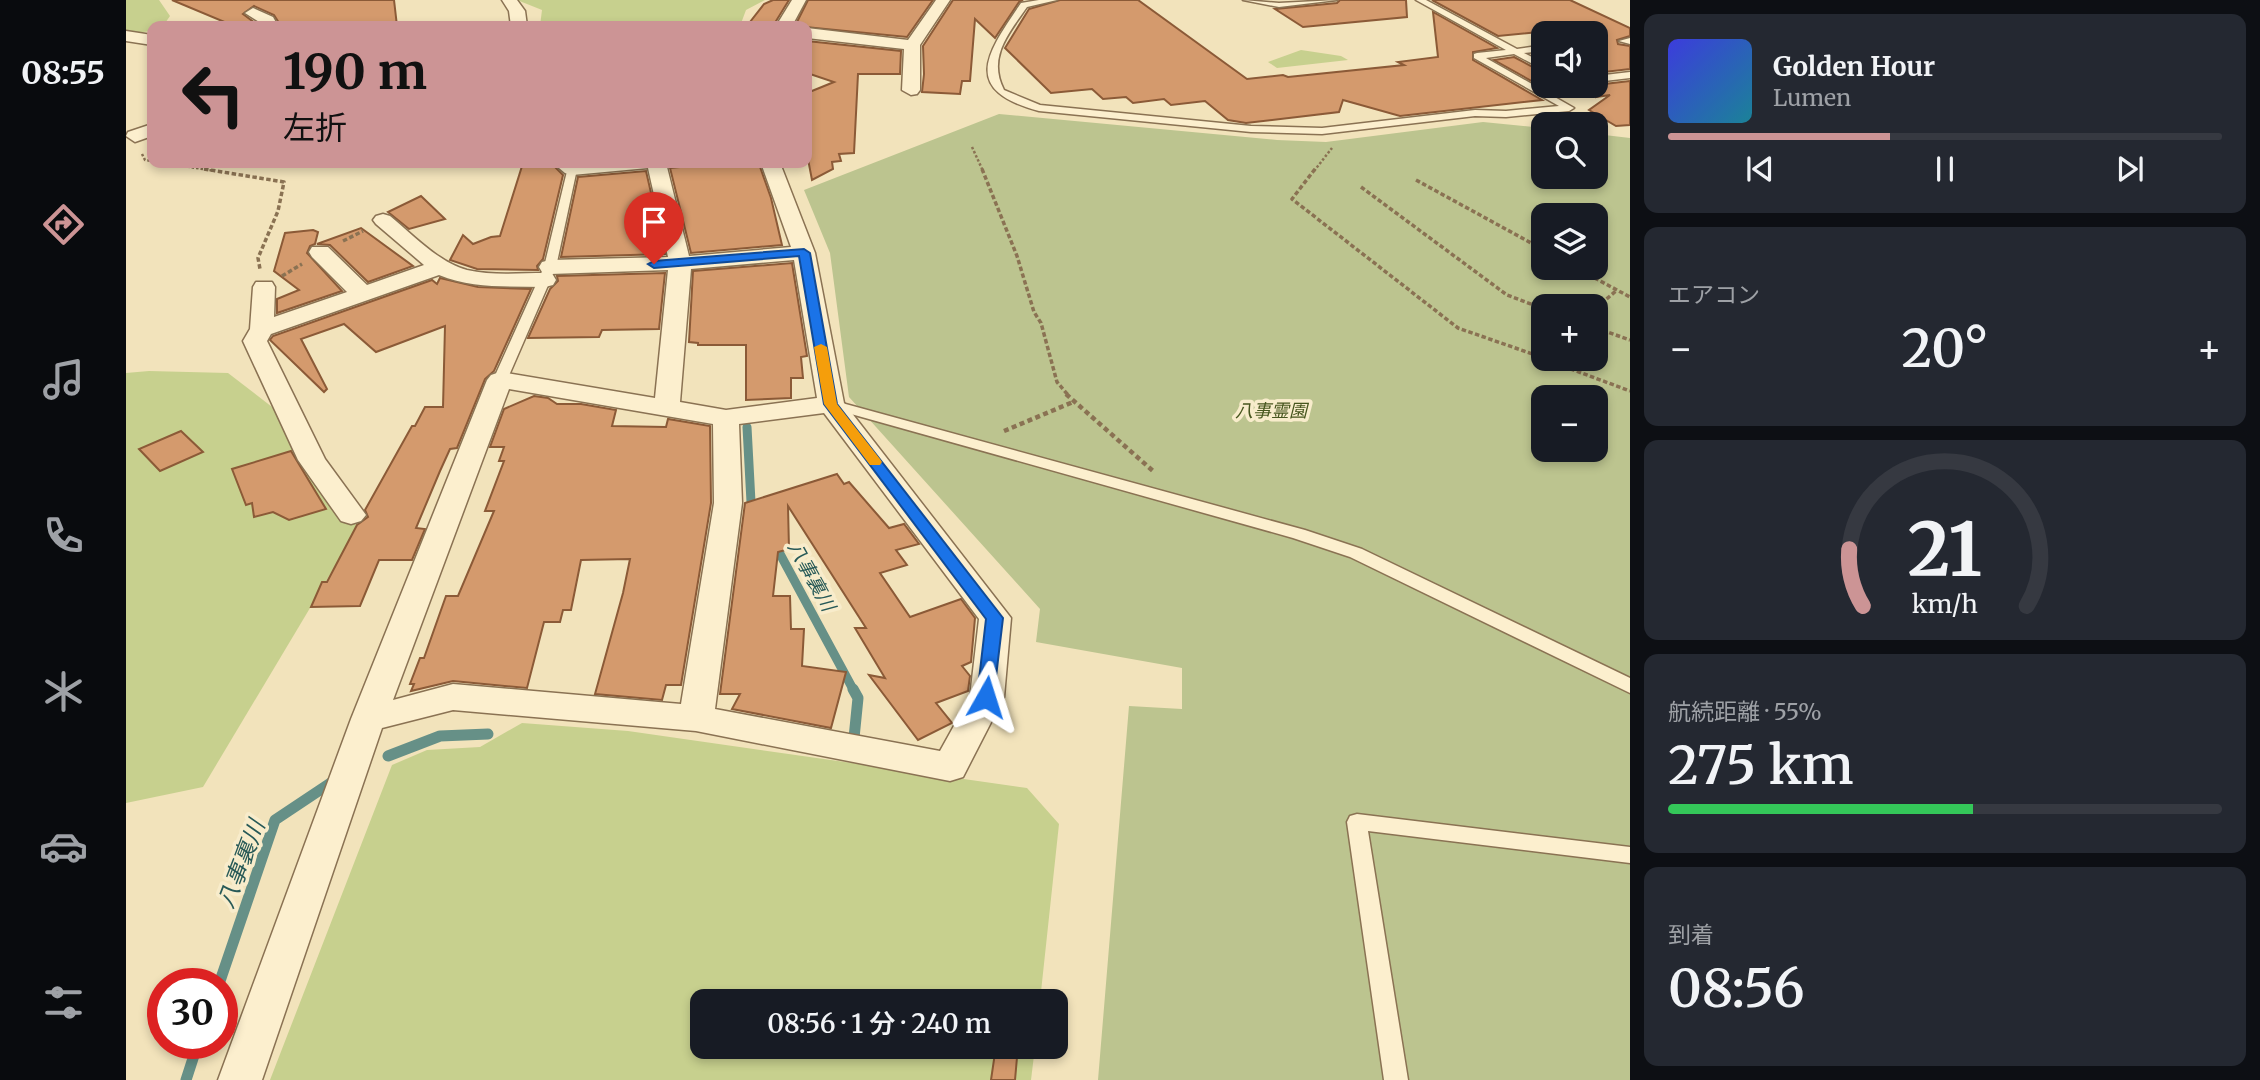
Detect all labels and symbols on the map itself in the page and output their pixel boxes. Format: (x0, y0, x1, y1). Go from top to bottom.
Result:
pin (624, 192, 684, 264)
park label: 八事霊園 (1235, 399, 1310, 422)
water label: 八事裏川 (783, 537, 842, 617)
position arrow (949, 660, 1023, 734)
water label: 八事裏川 (211, 813, 272, 912)
speed limit sign: 30 (147, 968, 238, 1059)

